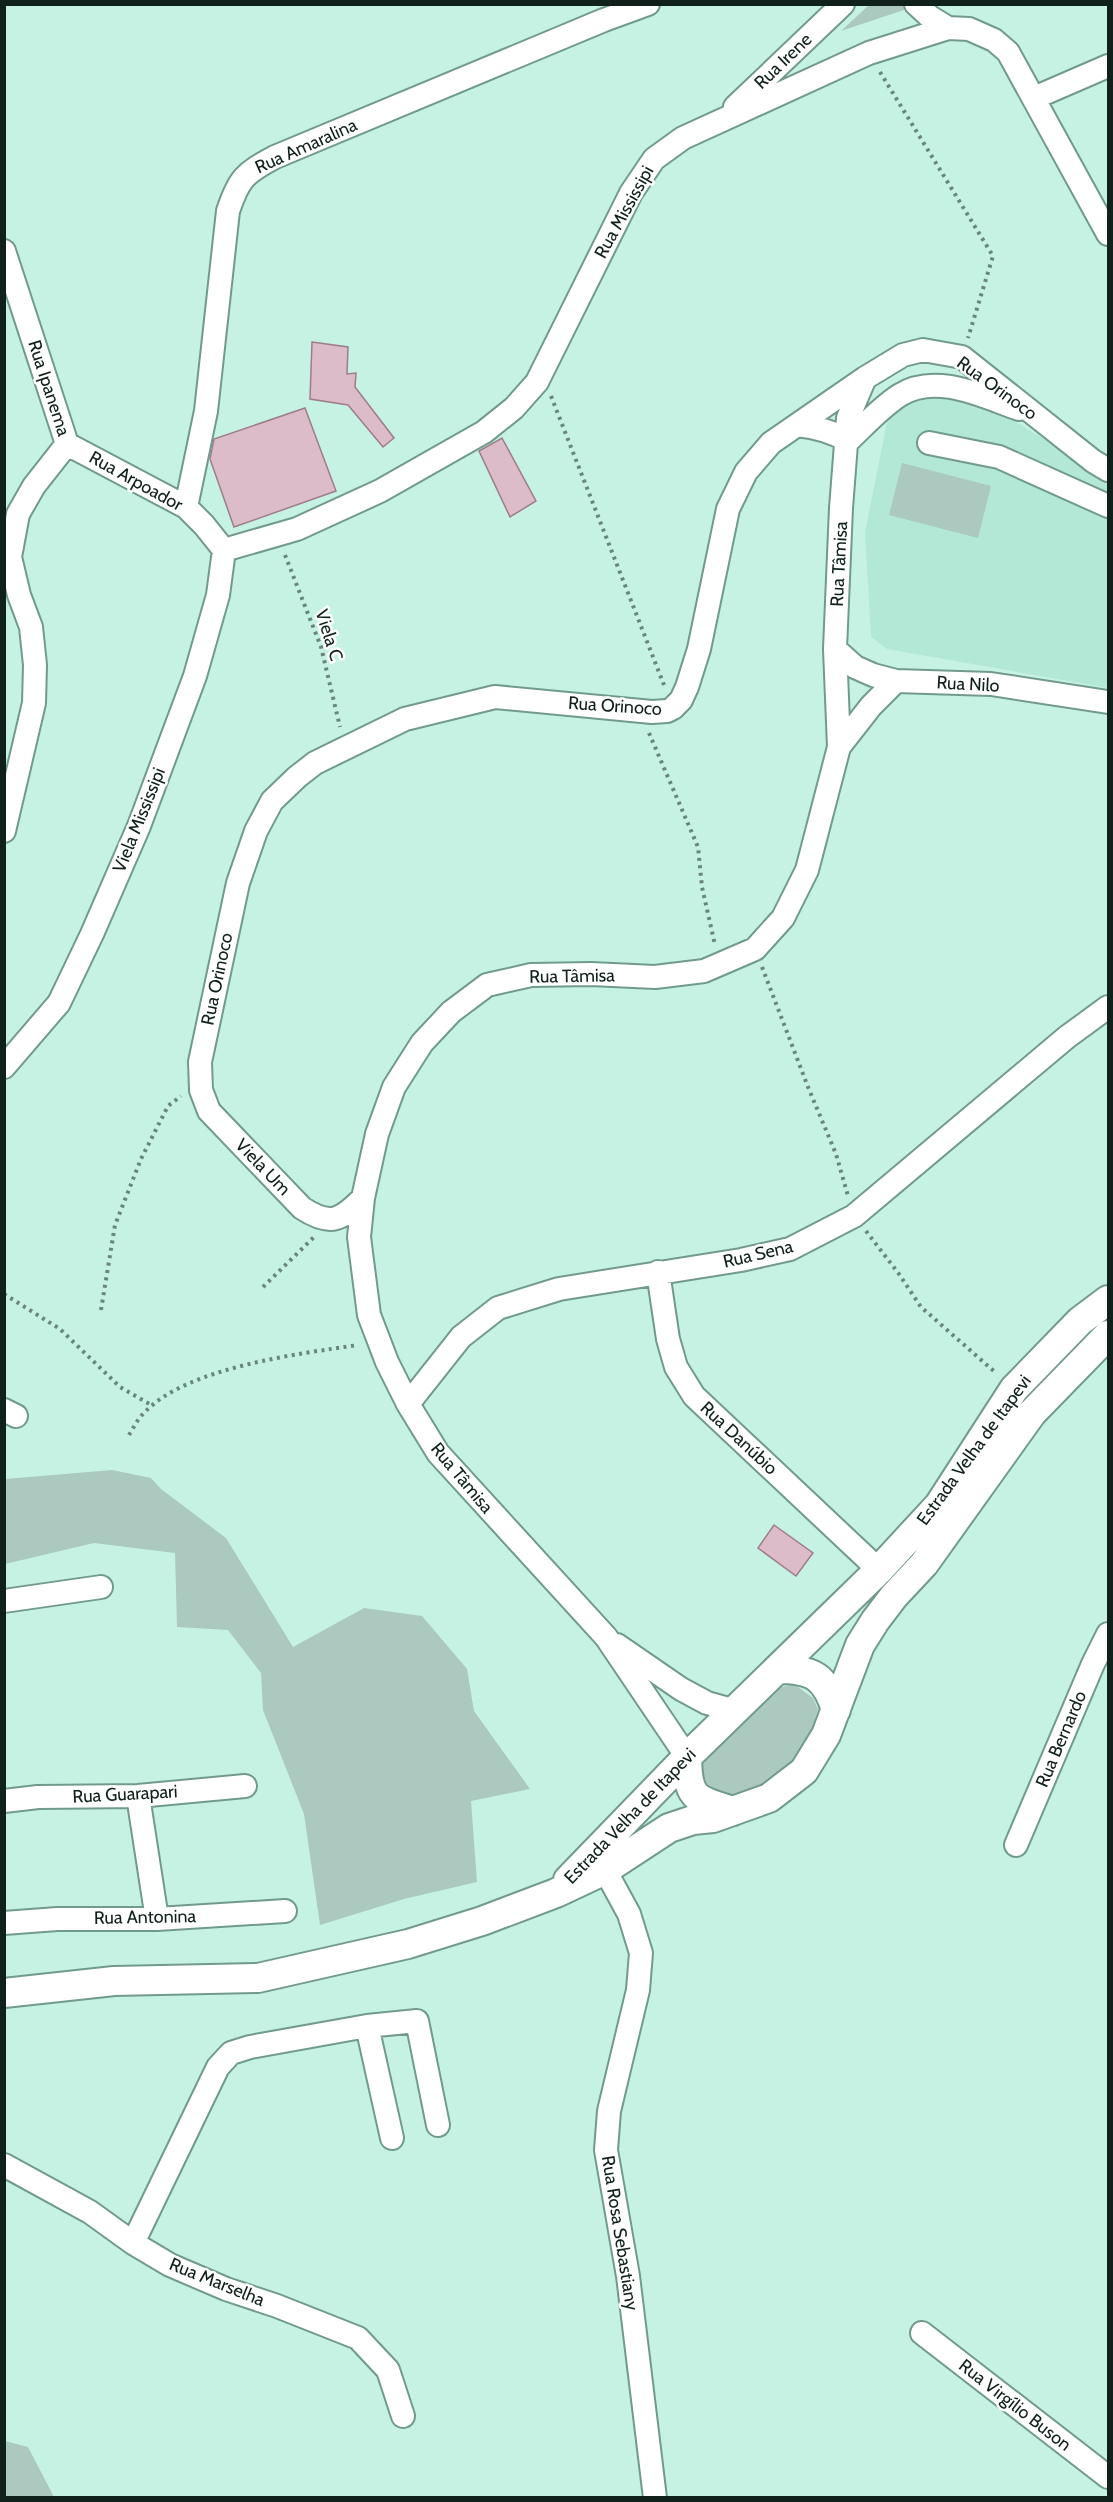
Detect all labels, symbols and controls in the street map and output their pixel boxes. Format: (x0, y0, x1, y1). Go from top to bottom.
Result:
street label: Rua Irene (750, 28, 816, 94)
street label: Rua Amaralina (252, 114, 361, 178)
street label: Rua Mississipi (590, 162, 658, 262)
street label: Rua Ipanema (23, 337, 75, 439)
street label: Rua Orinoco (953, 351, 1042, 425)
street label: Rua Arpoador (85, 446, 187, 516)
street label: Rua Tâmisa (826, 520, 852, 607)
street label: Viela C (310, 606, 348, 664)
street label: Rua Nilo (936, 671, 1000, 697)
street label: Rua Orinoco (567, 692, 663, 720)
street label: Viela Mississipi (108, 764, 170, 876)
street label: Rua Orinoco (196, 931, 238, 1027)
street label: Rua Tâmisa (529, 964, 615, 988)
street label: Viela Um (231, 1134, 295, 1200)
street label: Rua Sena (721, 1235, 796, 1273)
street label: Estrada Velha de Itapevi (912, 1371, 1036, 1529)
street label: Rua Danúbio (696, 1397, 782, 1479)
street label: Rua Tâmisa (426, 1438, 498, 1518)
street label: Rua Bernardo (1031, 1687, 1091, 1790)
street label: Estrada Velha de Itapevi (559, 1744, 701, 1888)
street label: Rua Guarapari (72, 1780, 178, 1808)
street label: Rua Antonina (94, 1905, 197, 1929)
street label: Rua Rosa Sebastiany (597, 2154, 643, 2312)
street label: Rua Marselha (166, 2253, 268, 2311)
street label: Rua Virgílio Buson (954, 2354, 1076, 2456)

